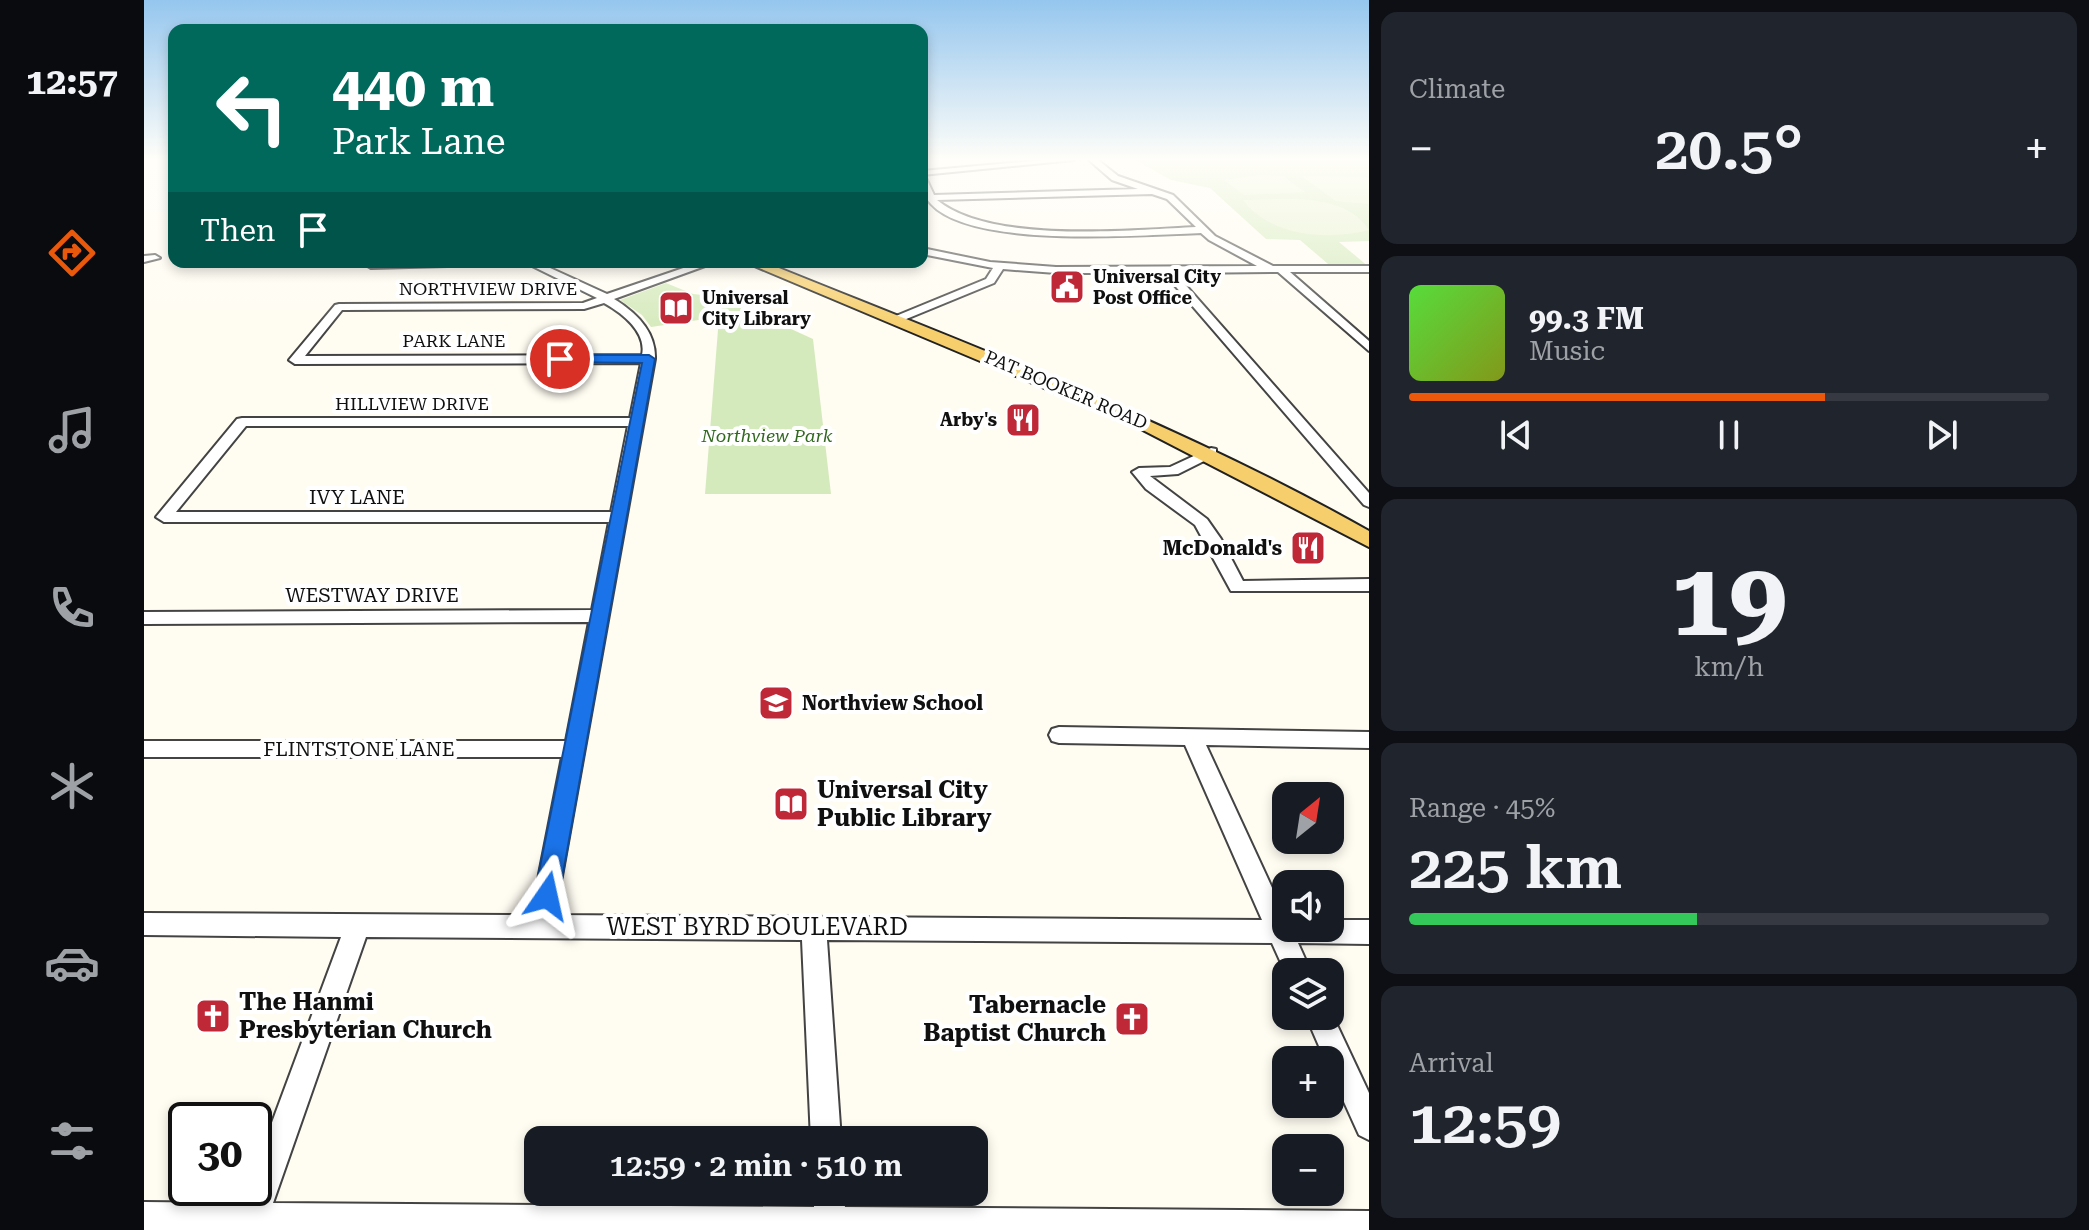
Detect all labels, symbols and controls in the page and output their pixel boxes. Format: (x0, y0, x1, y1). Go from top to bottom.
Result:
text: 440 m (332, 54, 494, 120)
icon: left (200, 56, 304, 160)
text: 12:57 (26, 61, 118, 103)
text: Climate (1409, 74, 1505, 104)
text: 20.5° (1655, 113, 1803, 184)
text: Park Lane (332, 121, 506, 163)
text: − (1409, 123, 1434, 175)
text: + (2024, 123, 2049, 175)
icon: arrive (291, 208, 335, 252)
text: Then (200, 213, 275, 248)
icon: directions (44, 225, 100, 281)
place label: Universal City Post Office (1093, 266, 1221, 308)
public building icon: Universal City Post Office (1048, 268, 1086, 306)
street label: NORTHVIEW DRIVE (399, 278, 577, 299)
place label: Universal City Library (702, 287, 811, 329)
library icon: Universal City Library (657, 289, 695, 327)
text: 99.3 FM (1529, 301, 1644, 336)
pin (526, 325, 594, 393)
street label: PARK LANE (402, 330, 506, 351)
text: Music (1529, 336, 1605, 366)
icon: arrive (538, 337, 582, 381)
street label: PAT BOOKER ROAD (982, 346, 1151, 433)
street label: HILLVIEW DRIVE (335, 393, 489, 414)
restaurant icon: Arby's (1004, 401, 1042, 439)
icon: music (44, 402, 100, 458)
place label: Arby's (940, 409, 997, 430)
icon: previous (1494, 413, 1538, 457)
icon: pause (1707, 413, 1751, 457)
icon: next (1920, 413, 1964, 457)
park label: Northview Park (701, 425, 833, 446)
street label: IVY LANE (309, 485, 405, 509)
restaurant icon: McDonald's (1289, 529, 1327, 567)
place label: McDonald's (1163, 536, 1282, 560)
text: 19 (1671, 539, 1787, 660)
icon: phone (44, 580, 100, 636)
street label: WESTWAY DRIVE (285, 583, 459, 607)
text: km/h (1694, 652, 1764, 682)
school or university icon: Northview School (757, 684, 795, 722)
place label: Northview School (802, 691, 984, 715)
street label: FLINTSTONE LANE (263, 737, 455, 761)
icon: climate (44, 758, 100, 814)
place label: Universal City Public Library (817, 776, 992, 832)
north arrow (1272, 782, 1344, 854)
map controls (1272, 782, 1344, 1206)
library icon: Universal City Public Library (772, 785, 810, 823)
text: Range · 45% (1409, 793, 1555, 823)
text: 225 km (1409, 832, 1622, 903)
position arrow (505, 854, 589, 938)
button: sound (1272, 870, 1344, 942)
street label: WEST BYRD BOULEVARD (606, 913, 908, 941)
icon: car (44, 935, 100, 991)
button: layers (1272, 958, 1344, 1030)
place label: The Hanmi Presbyterian Church (239, 988, 492, 1044)
place label: Tabernacle Baptist Church (923, 991, 1106, 1047)
church icon: The Hanmi Presbyterian Church (194, 997, 232, 1035)
church icon: Tabernacle Baptist Church (1113, 1000, 1151, 1038)
button: + (1272, 1046, 1344, 1118)
text: Arrival (1409, 1048, 1494, 1078)
text: 12:59 (1409, 1087, 1561, 1158)
speed limit sign: 30 (168, 1102, 272, 1206)
icon: filters (44, 1113, 100, 1169)
button: − (1272, 1134, 1344, 1206)
text: 12:59 · 2 min · 510 m (610, 1148, 902, 1183)

